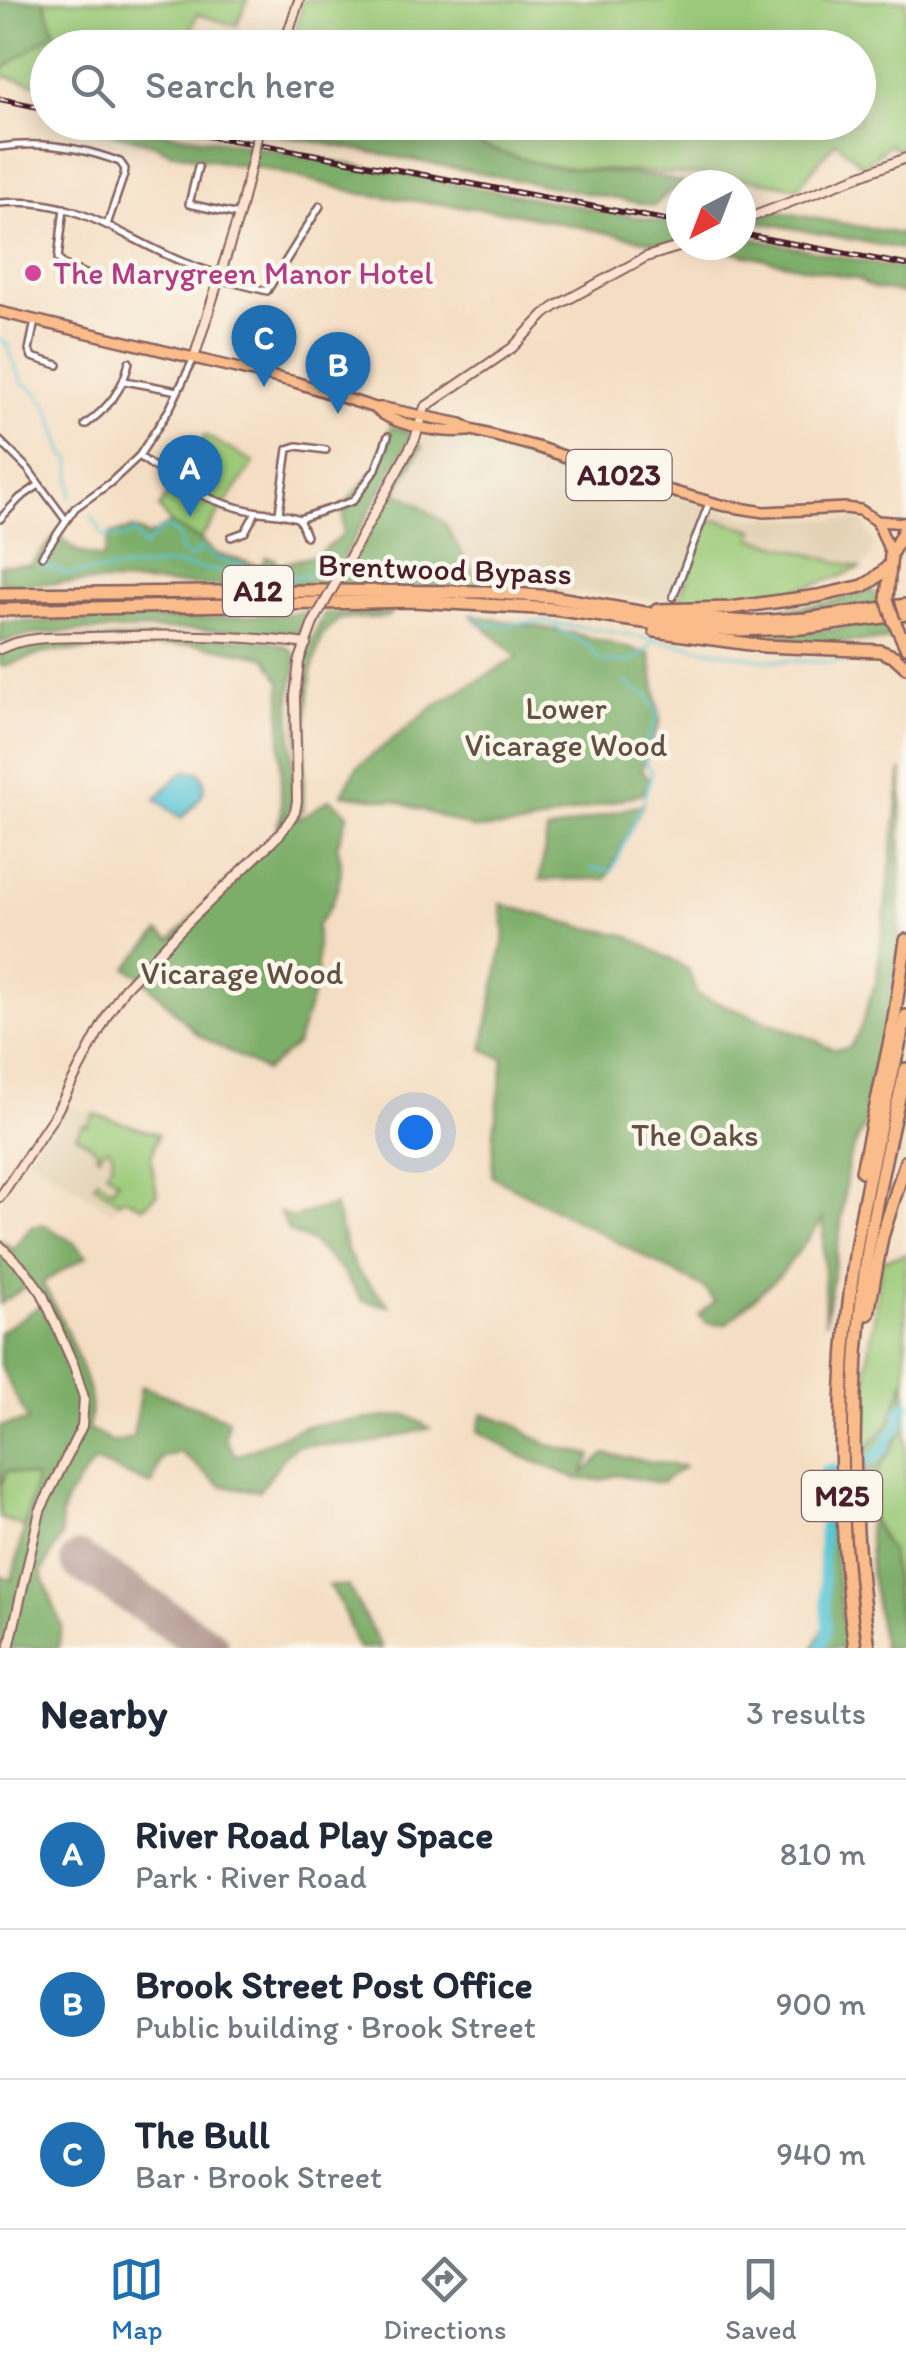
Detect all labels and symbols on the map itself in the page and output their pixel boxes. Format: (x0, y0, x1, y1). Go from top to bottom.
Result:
north arrow (666, 170, 756, 260)
place label: The Marygreen Manor Hotel (53, 254, 433, 292)
marker: The Marygreen Manor Hotel (22, 262, 44, 284)
pin: C (232, 304, 296, 387)
pin: B (306, 332, 370, 414)
pin: A (158, 434, 222, 517)
road number: A1023 (566, 450, 672, 500)
street label: Brentwood Bypass (317, 546, 573, 592)
road number: A12 (223, 566, 293, 616)
park label: Lower Vicarage Wood (465, 689, 668, 764)
park label: Vicarage Wood (141, 954, 344, 992)
your location (390, 1107, 441, 1158)
park label: The Oaks (631, 1116, 759, 1154)
road number: M25 (802, 1471, 882, 1521)

